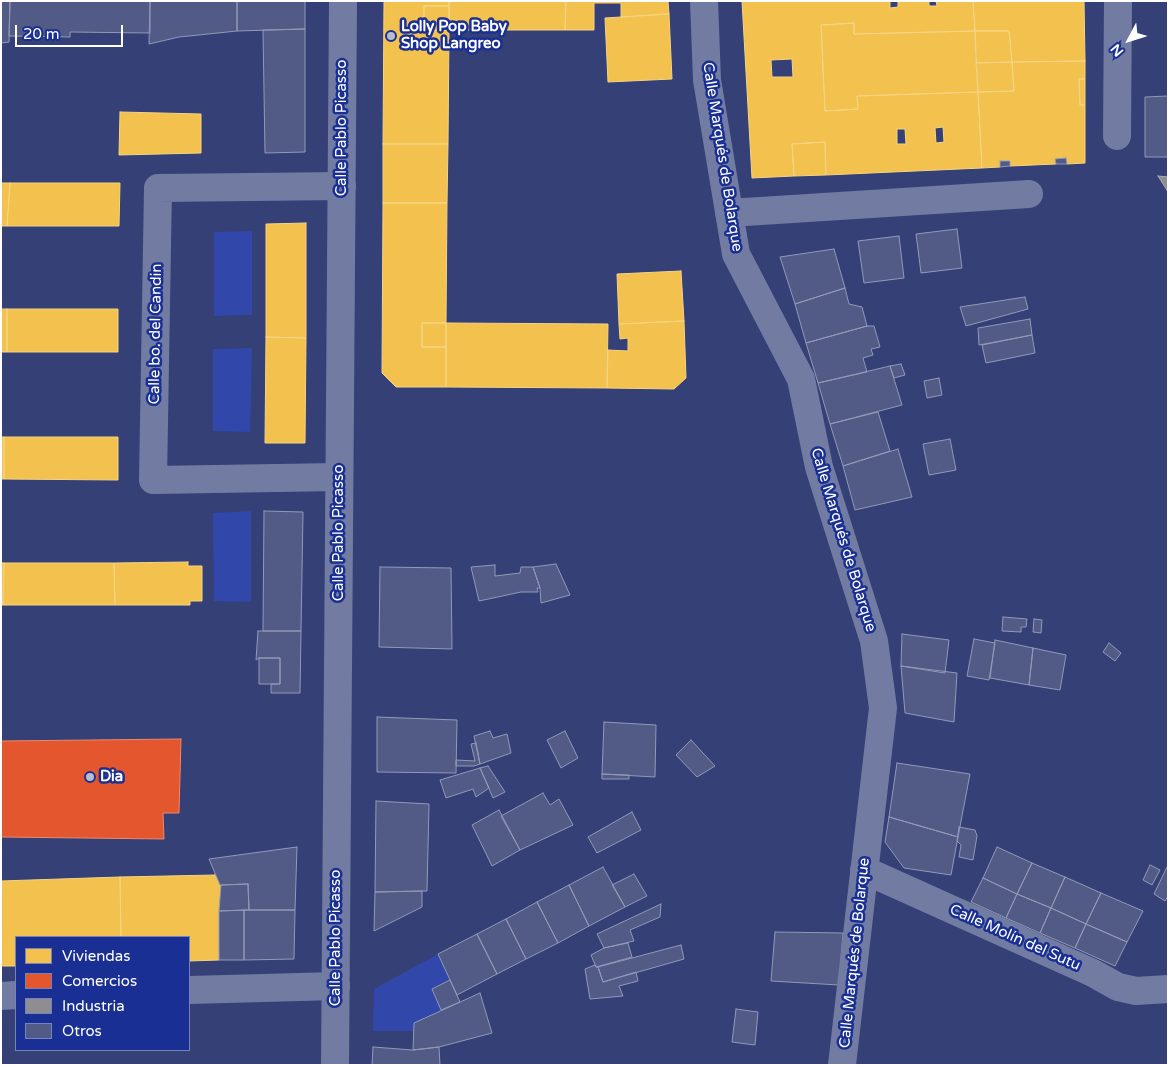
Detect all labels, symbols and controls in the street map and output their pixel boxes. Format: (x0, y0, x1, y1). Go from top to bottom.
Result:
scale bar (18, 15, 125, 47)
north arrow (1104, 15, 1154, 65)
place label: Lolly Pop Baby Shop Langreo (401, 18, 507, 53)
text: 20 m (23, 25, 60, 43)
marker: Lolly Pop Baby Shop Langreo (385, 30, 397, 42)
text: N (1107, 40, 1127, 60)
street label: Calle Pablo Picasso (333, 60, 351, 196)
street label: Calle Marqués de Bolarque (698, 61, 746, 253)
street label: Calle bo. del Candin (146, 263, 166, 405)
street label: Calle Marqués de Bolarque (806, 446, 880, 634)
street label: Calle Pablo Picasso (330, 465, 348, 601)
place label: Dia (100, 768, 123, 786)
marker: Dia (84, 771, 96, 783)
street label: Calle Marqués de Bolarque (836, 857, 874, 1049)
street label: Calle Pablo Picasso (327, 870, 345, 1006)
street label: Calle Molín del Sutu (947, 901, 1083, 975)
legend (15, 936, 190, 1051)
text: Viviendas (62, 947, 130, 965)
text: Comercios (62, 972, 137, 990)
text: Industria (62, 997, 125, 1015)
text: Otros (62, 1022, 102, 1040)

